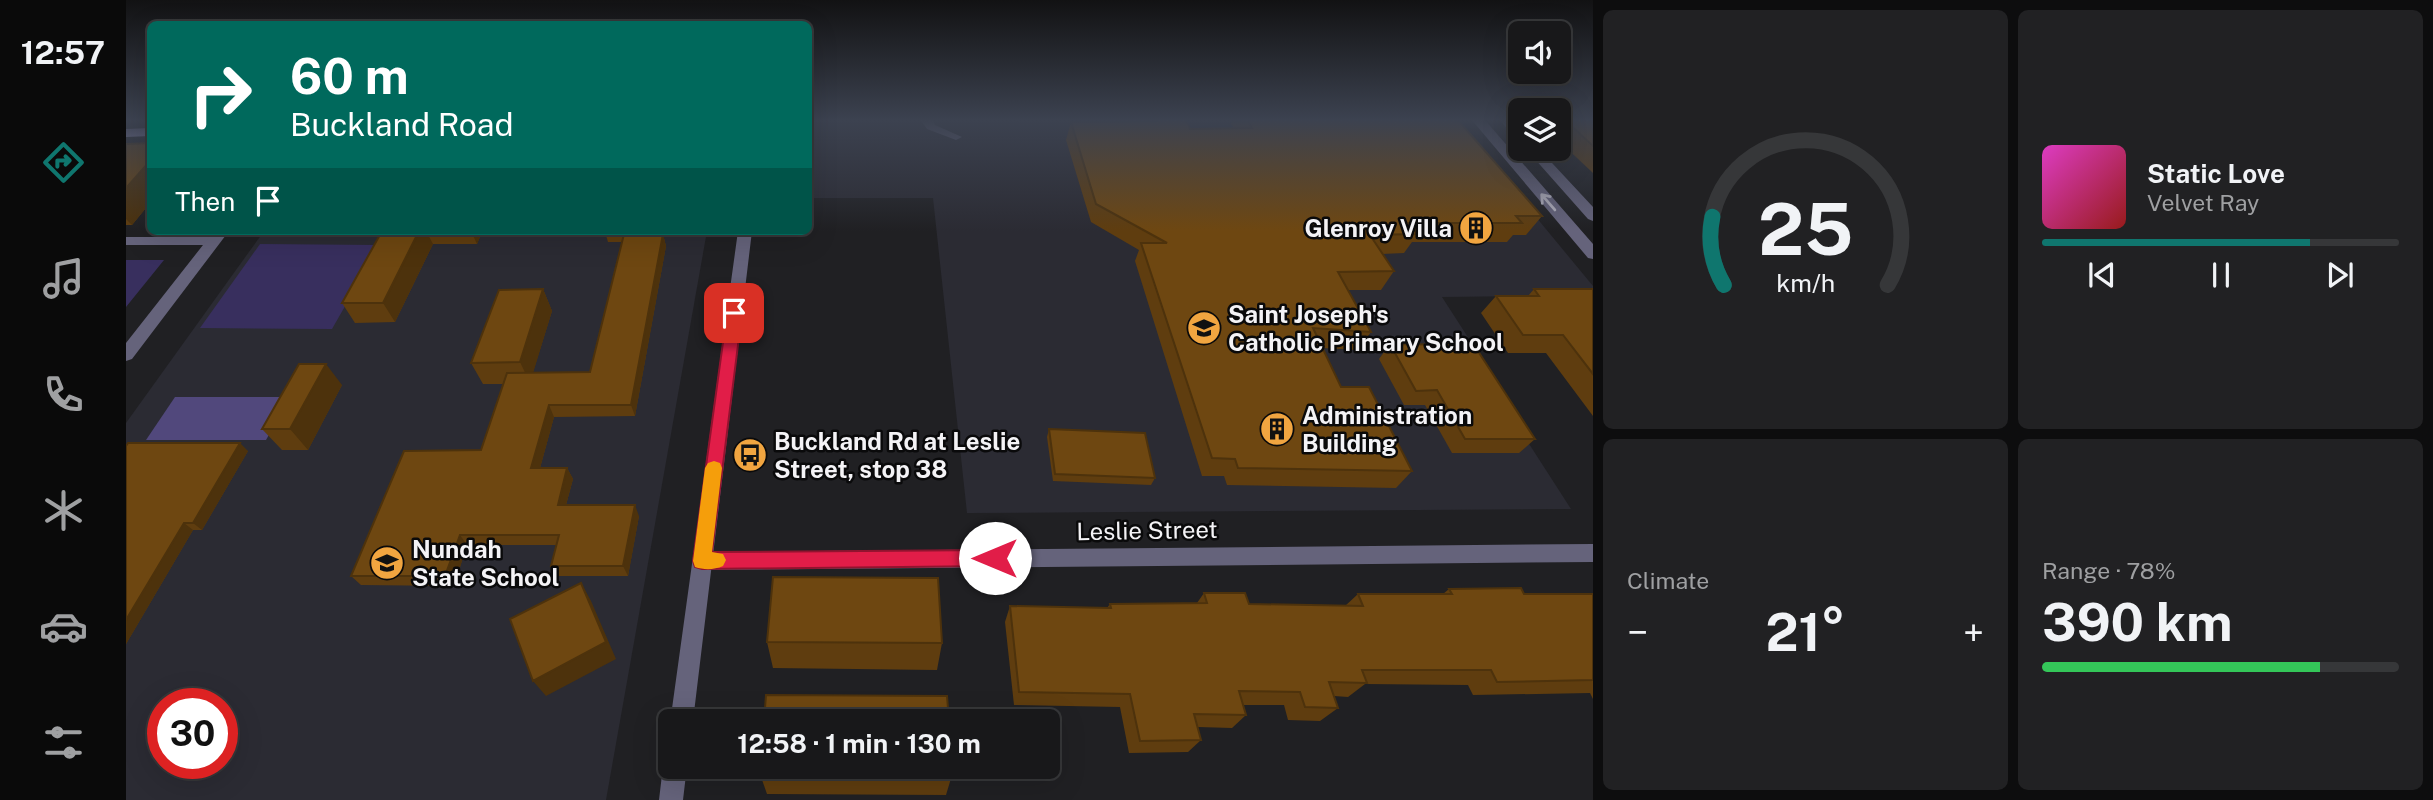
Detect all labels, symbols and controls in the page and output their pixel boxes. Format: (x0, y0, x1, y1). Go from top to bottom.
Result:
map controls (1508, 21, 1571, 161)
button: sound (1508, 21, 1571, 84)
text: 12:57 (21, 34, 105, 71)
text: 60 m (290, 47, 409, 105)
icon: right (175, 49, 266, 140)
button: layers (1508, 98, 1571, 161)
text: Buckland Road (290, 106, 514, 143)
icon: directions (39, 138, 88, 187)
text: Static Love (2147, 158, 2285, 189)
icon: arrive (249, 182, 287, 220)
text: Then (175, 186, 235, 217)
text: 25 (1758, 187, 1853, 272)
text: Velvet Ray (2147, 189, 2259, 216)
one-way arrow (1540, 194, 1556, 212)
building icon: Glenroy Villa (1457, 209, 1495, 247)
place label: Glenroy Villa (1305, 214, 1452, 242)
icon: music (39, 254, 88, 303)
icon: previous (2083, 256, 2121, 294)
icon: pause (2202, 256, 2240, 294)
icon: next (2321, 256, 2359, 294)
text: km/h (1776, 268, 1835, 298)
pin (704, 283, 764, 343)
icon: arrive (715, 294, 753, 332)
place label: Saint Joseph's Catholic Primary School (1228, 300, 1504, 356)
school or university icon: Saint Joseph's Catholic Primary School (1185, 309, 1223, 347)
icon: phone (39, 370, 88, 419)
place label: Administration Building (1302, 401, 1472, 457)
building icon: Administration Building (1258, 410, 1296, 448)
place label: Buckland Rd at Leslie Street, stop 38 (774, 427, 1020, 483)
bus stop icon: Buckland Rd at Leslie Street, stop 38 (731, 436, 769, 474)
icon: climate (39, 486, 88, 535)
street label: Leslie Street (1076, 515, 1218, 545)
position arrow (958, 521, 1032, 595)
place label: Nundah State School (412, 535, 559, 591)
school or university icon: Nundah State School (368, 544, 406, 582)
text: Range · 78% (2042, 557, 2175, 584)
text: Climate (1627, 567, 1709, 594)
text: 390 km (2042, 592, 2232, 653)
icon: car (39, 602, 88, 651)
text: 21° (1766, 602, 1845, 663)
text: − (1627, 610, 1648, 655)
text: + (1963, 610, 1984, 655)
speed limit sign: 30 (147, 688, 238, 779)
icon: filters (39, 718, 88, 767)
text: 12:58 · 1 min · 130 m (737, 728, 981, 759)

